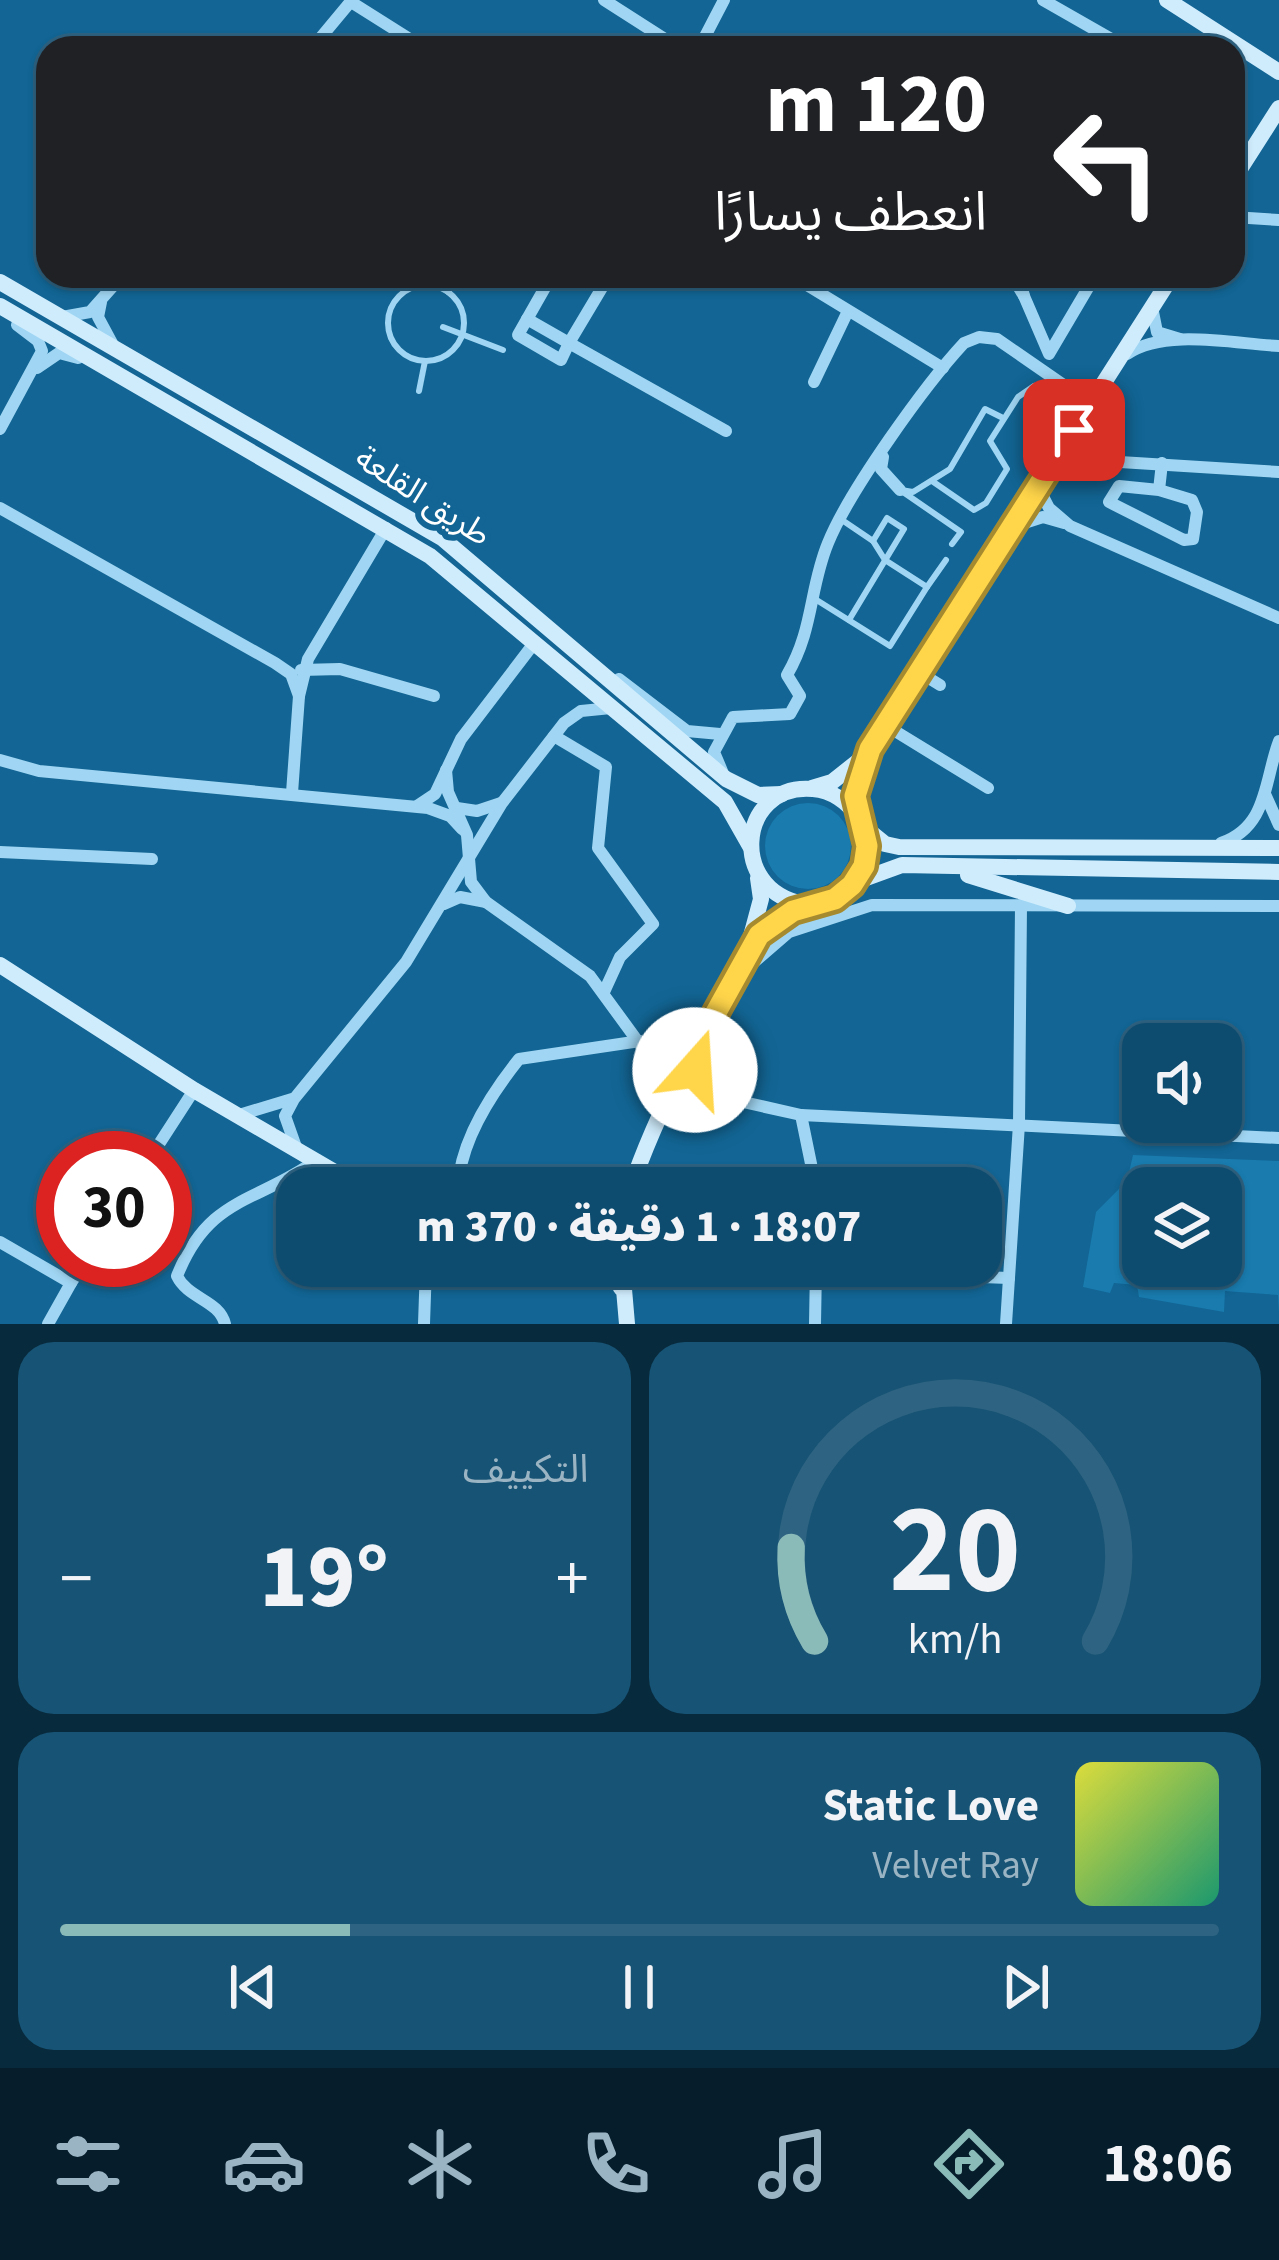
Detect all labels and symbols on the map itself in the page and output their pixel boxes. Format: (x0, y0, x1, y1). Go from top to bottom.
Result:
pin (1023, 379, 1125, 481)
street label: طريق القلعة (346, 435, 500, 558)
position arrow (632, 1007, 758, 1133)
speed limit sign: 30 (36, 1131, 192, 1287)

